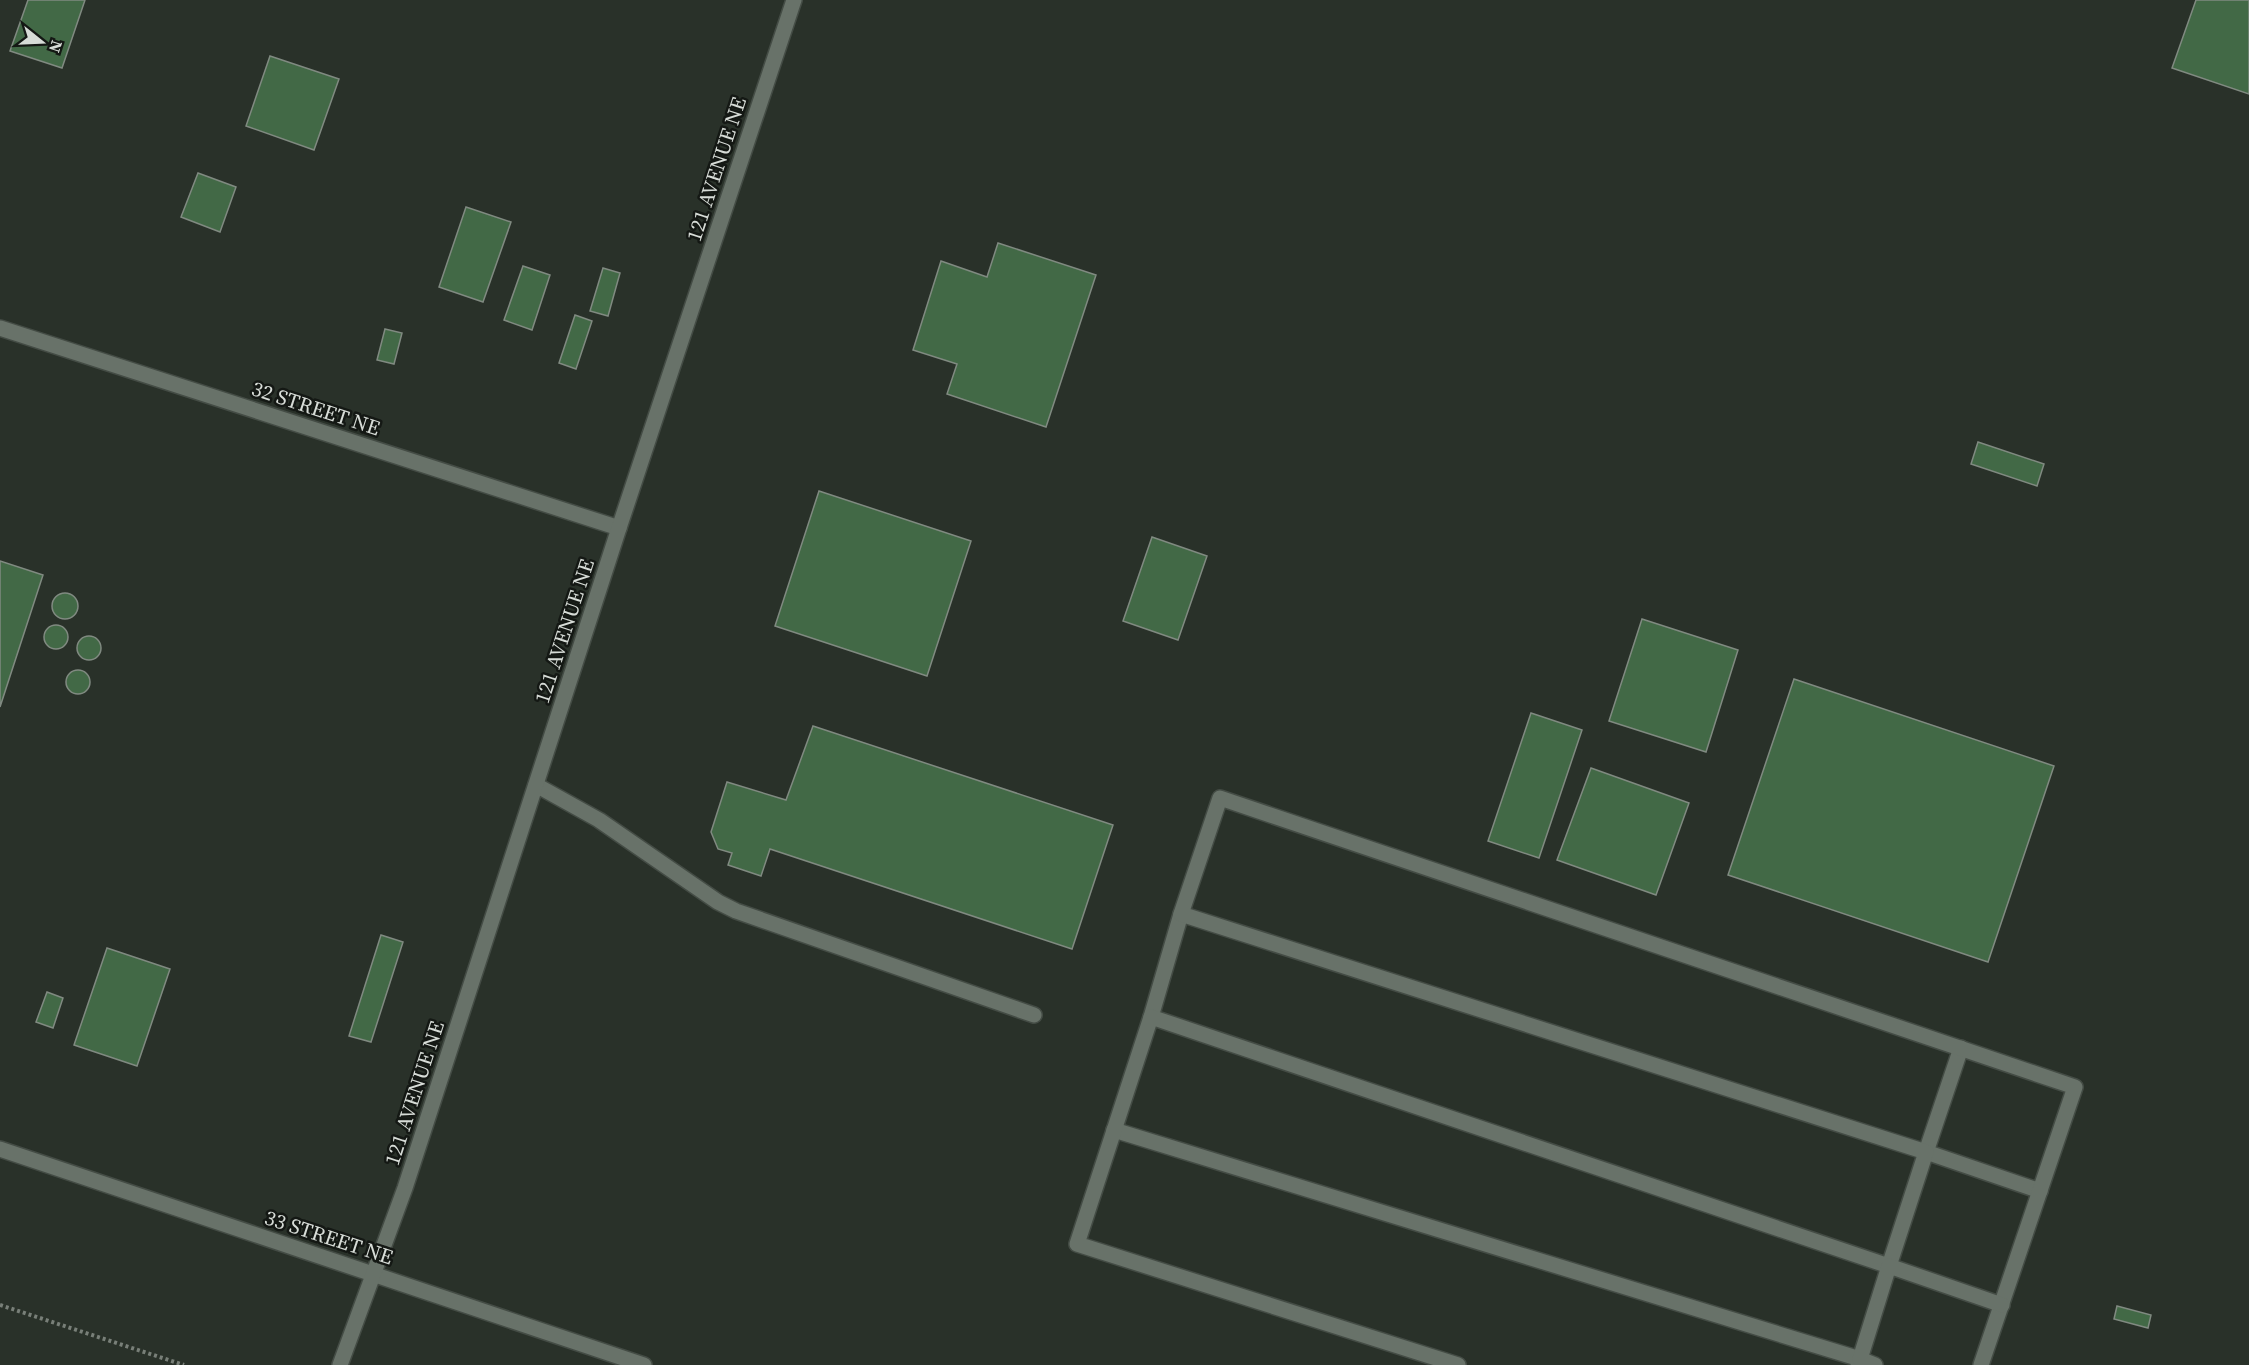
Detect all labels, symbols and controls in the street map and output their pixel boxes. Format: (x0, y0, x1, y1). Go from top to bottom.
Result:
north arrow (12, 12, 72, 72)
text: N (44, 38, 69, 56)
street label: 121 AVENUE NE (679, 93, 753, 245)
street label: 32 STREET NE (248, 374, 384, 442)
street label: 121 AVENUE NE (527, 555, 601, 707)
street label: 121 AVENUE NE (377, 1017, 451, 1169)
street label: 33 STREET NE (261, 1203, 397, 1271)

